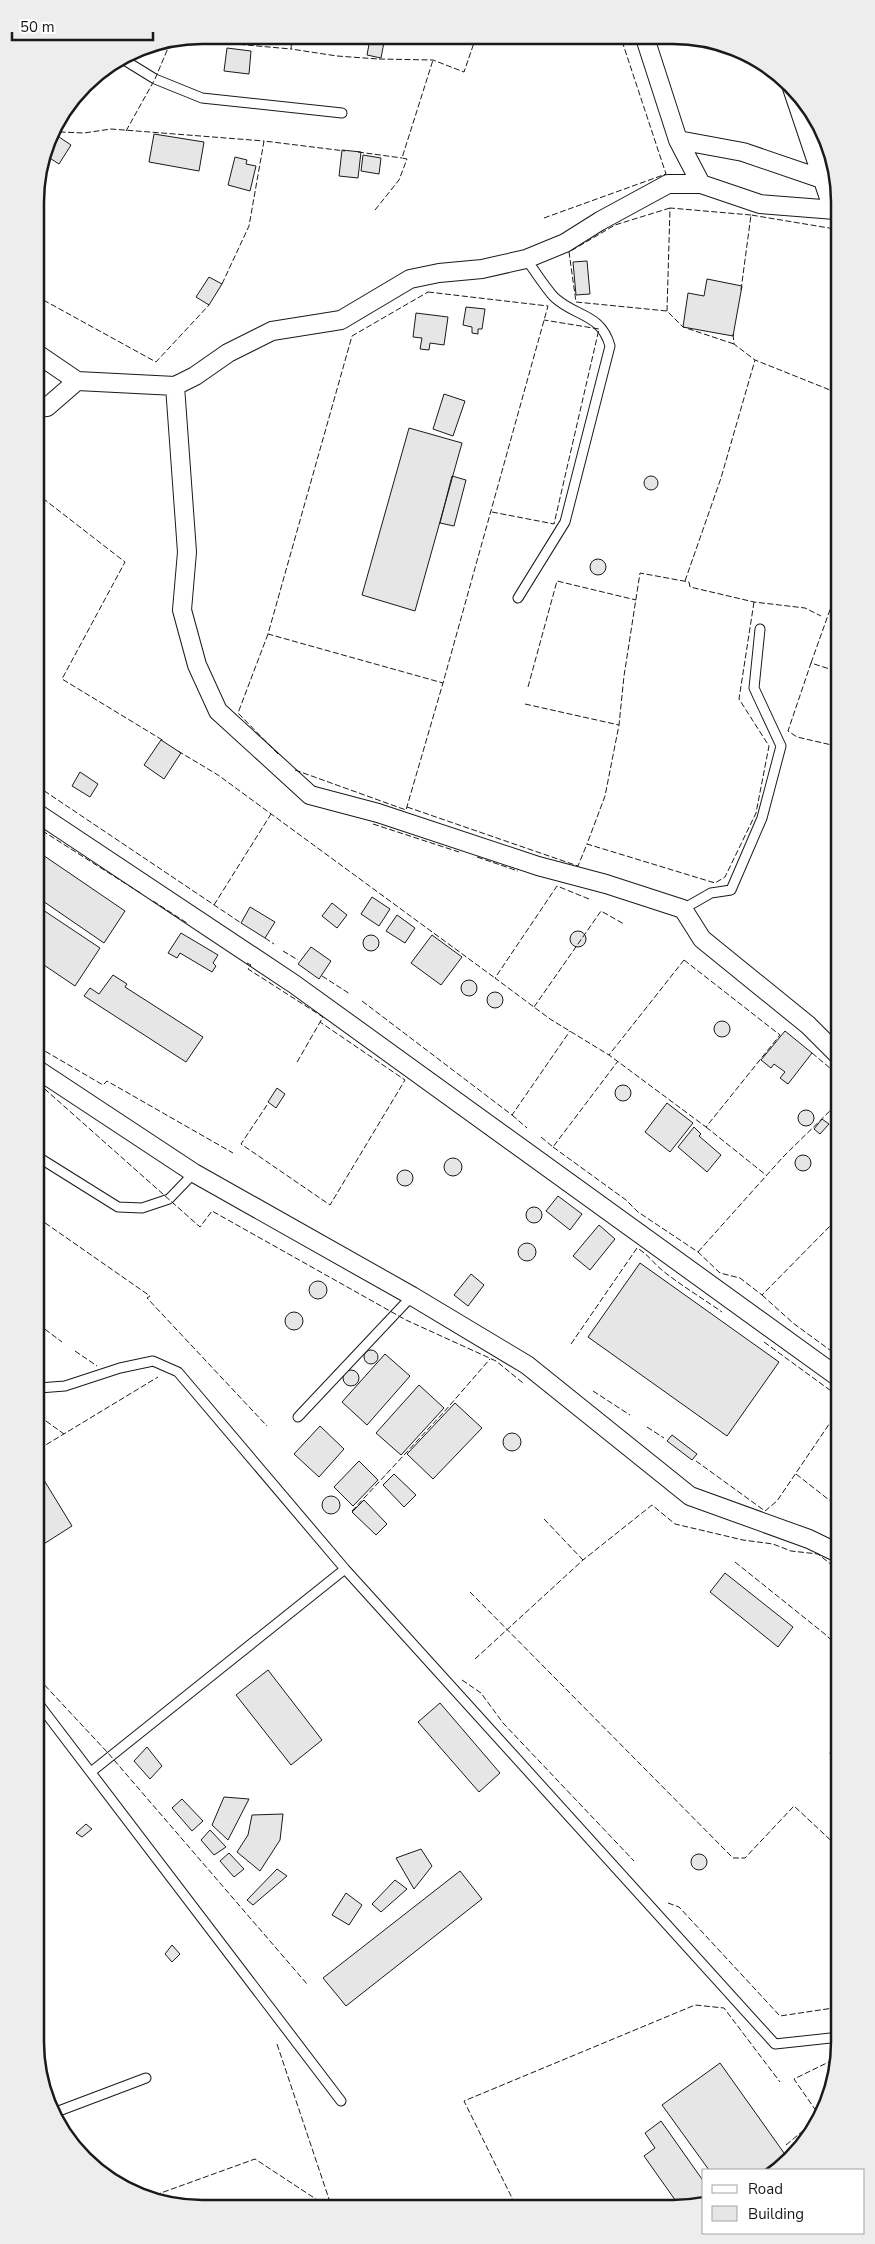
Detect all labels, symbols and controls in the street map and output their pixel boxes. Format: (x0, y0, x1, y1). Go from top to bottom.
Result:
scale bar (12, 10, 154, 42)
text: 50 m (20, 17, 55, 37)
legend (702, 2169, 865, 2234)
text: Road (748, 2179, 783, 2199)
text: Building (748, 2204, 804, 2224)

